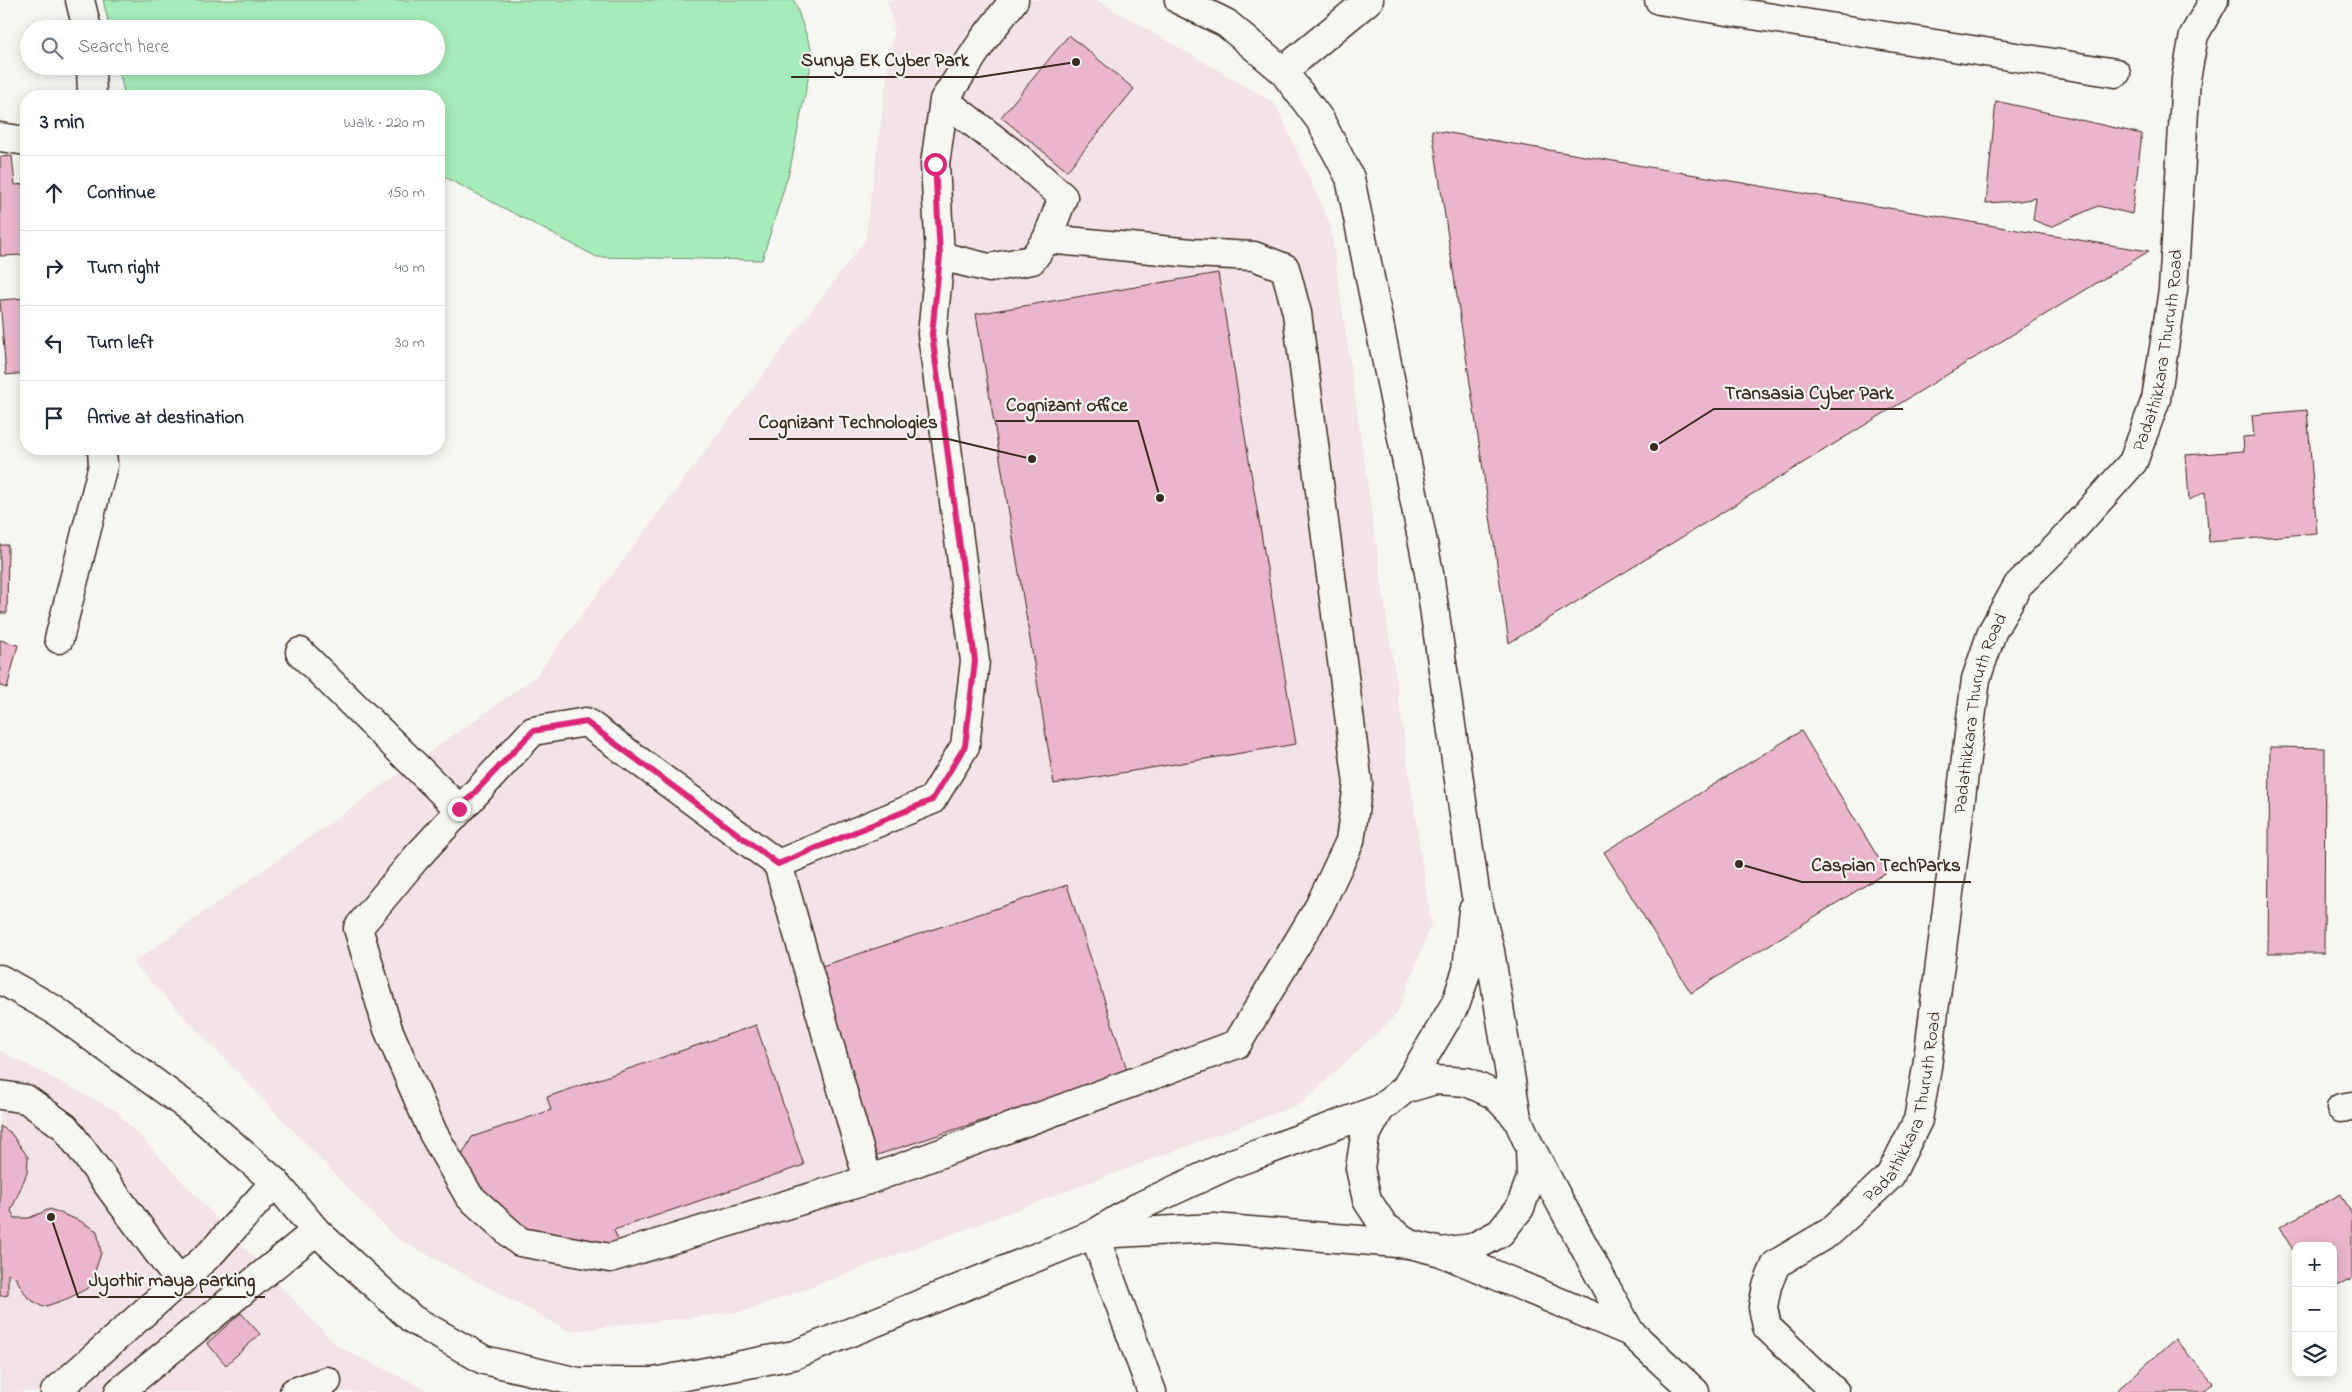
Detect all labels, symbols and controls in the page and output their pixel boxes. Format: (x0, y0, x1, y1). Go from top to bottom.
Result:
search box (20, 20, 445, 75)
icon: search (38, 34, 66, 62)
text: Search here (78, 34, 169, 61)
callout: Sunya EK Cyber Park (791, 43, 979, 77)
text: Sunya EK Cyber Park (801, 48, 970, 77)
text: 3 min (40, 108, 84, 138)
text: Walk · 220 m (344, 111, 425, 135)
route start (924, 153, 947, 176)
icon: ahead (40, 179, 68, 207)
text: Continue (87, 180, 155, 207)
text: 150 m (387, 181, 425, 205)
street label: Padathikkara Thuruth Road (2127, 249, 2190, 455)
icon: right (40, 254, 68, 282)
text: Turn right (87, 255, 160, 282)
text: 40 m (395, 256, 425, 280)
icon: left (40, 329, 68, 357)
text: Turn left (87, 330, 154, 357)
text: 30 m (395, 331, 425, 355)
callout: Transasia Cyber Park (1714, 375, 1903, 409)
text: Transasia Cyber Park (1725, 381, 1894, 410)
callout: Cognizant office (996, 387, 1138, 421)
text: Cognizant office (1006, 393, 1128, 422)
icon: arrive (40, 404, 68, 432)
text: Arrive at destination (87, 405, 244, 432)
callout: Cognizant Technologies (749, 405, 948, 439)
text: Cognizant Technologies (758, 410, 938, 439)
street label: Padathikkara Thuruth Road (1948, 609, 2015, 815)
route end (448, 798, 471, 821)
callout: Caspian TechParks (1802, 848, 1971, 882)
text: Caspian TechParks (1811, 853, 1961, 880)
street label: Padathikkara Thuruth Road (1858, 1010, 1949, 1210)
map controls (2292, 1242, 2337, 1377)
button: + (2292, 1242, 2337, 1287)
callout: Jyothir maya parking (78, 1263, 265, 1297)
text: Jyothir maya parking (89, 1268, 256, 1297)
button: − (2292, 1287, 2337, 1332)
button: layers (2292, 1332, 2337, 1377)

